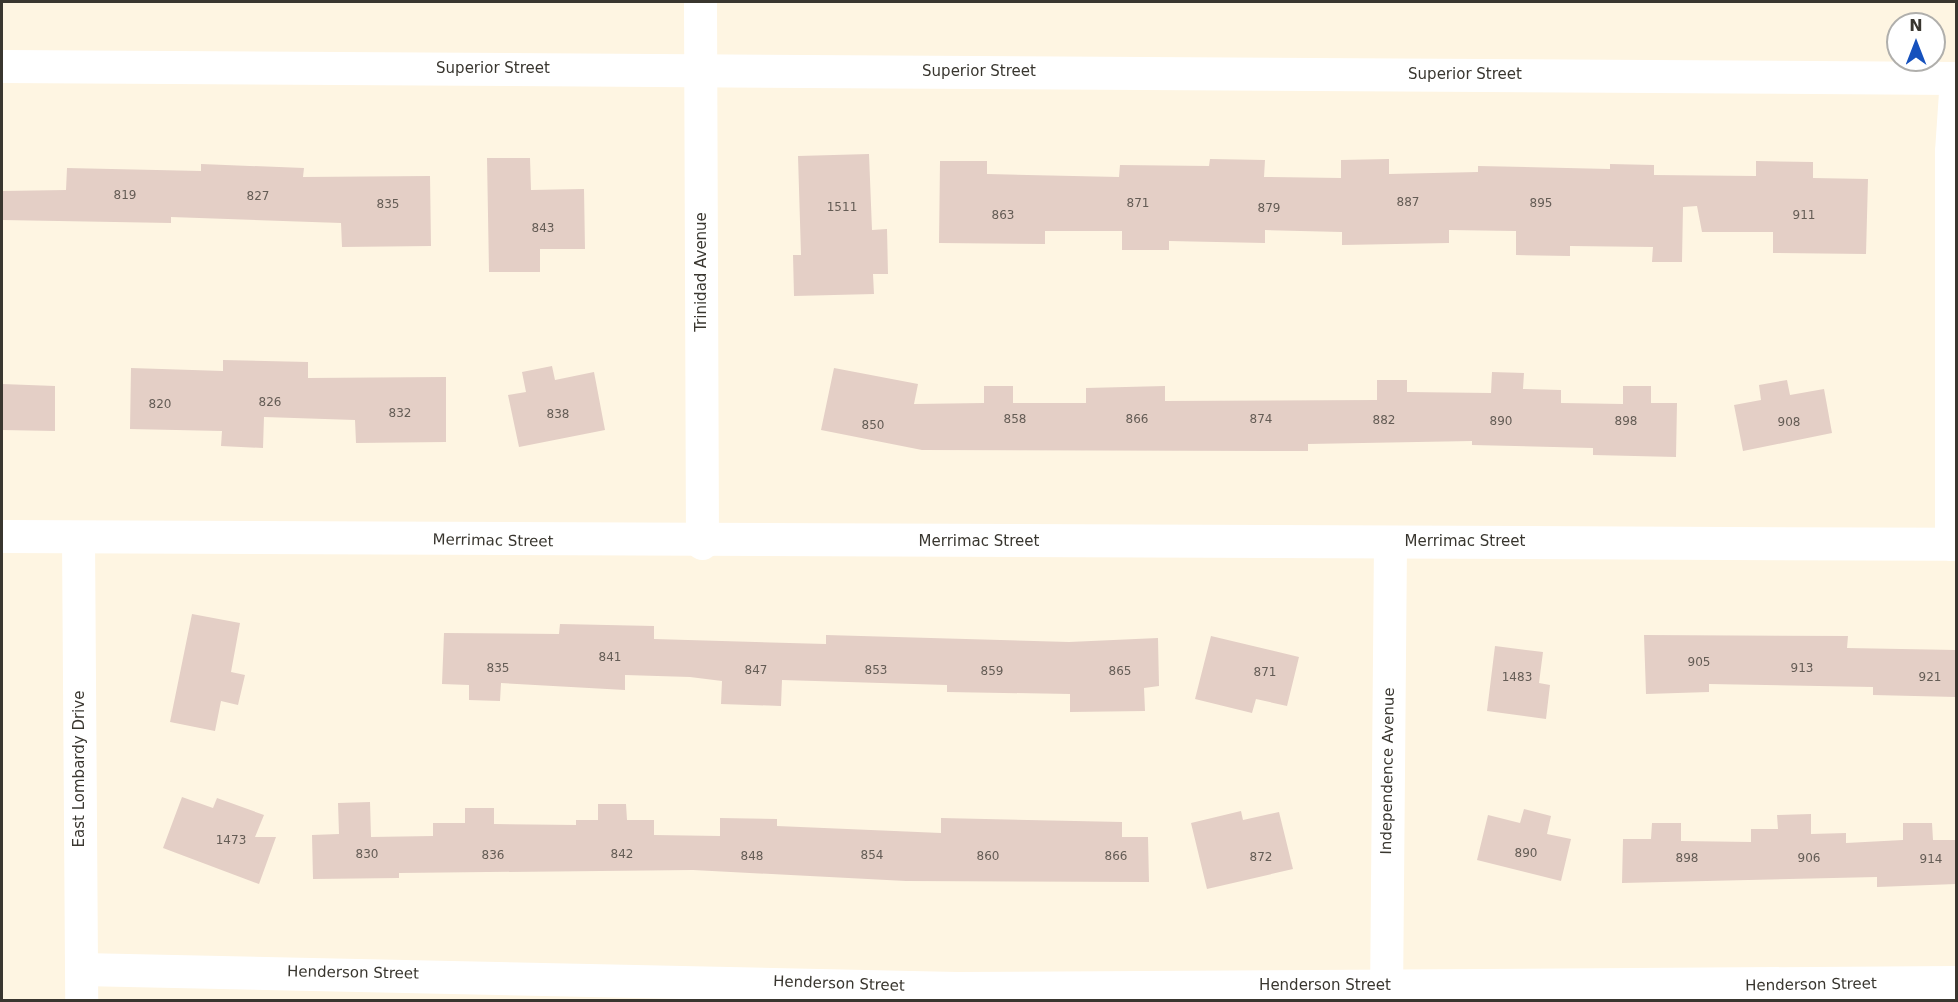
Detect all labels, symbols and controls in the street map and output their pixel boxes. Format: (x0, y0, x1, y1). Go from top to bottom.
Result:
north arrow (1886, 12, 1946, 72)
text: N (1909, 16, 1923, 35)
street label: Superior Street (436, 60, 550, 78)
street label: Superior Street (922, 63, 1036, 81)
street label: Superior Street (1408, 66, 1522, 84)
house number: 819 (114, 189, 136, 203)
house number: 827 (247, 190, 269, 204)
house number: 887 (1397, 196, 1419, 210)
house number: 871 (1127, 197, 1149, 211)
house number: 895 (1530, 197, 1552, 211)
house number: 835 (377, 198, 399, 212)
house number: 1511 (827, 201, 857, 215)
house number: 879 (1258, 202, 1280, 216)
house number: 863 (992, 209, 1014, 223)
house number: 911 (1793, 209, 1815, 223)
street label: Trinidad Avenue (693, 212, 711, 332)
house number: 843 (532, 222, 554, 236)
house number: 826 (259, 396, 281, 410)
house number: 820 (149, 398, 171, 412)
house number: 832 (389, 407, 411, 421)
house number: 838 (547, 408, 569, 422)
house number: 858 (1004, 413, 1026, 427)
house number: 866 (1126, 413, 1148, 427)
house number: 874 (1250, 413, 1272, 427)
house number: 882 (1373, 414, 1395, 428)
house number: 890 (1490, 415, 1512, 429)
house number: 898 (1615, 415, 1637, 429)
house number: 908 (1778, 416, 1800, 430)
house number: 850 (862, 419, 884, 433)
street label: Merrimac Street (432, 531, 554, 551)
street label: Merrimac Street (919, 533, 1039, 551)
street label: Merrimac Street (1405, 533, 1525, 551)
house number: 841 (599, 651, 621, 665)
house number: 905 (1688, 656, 1710, 670)
house number: 835 (487, 662, 509, 676)
house number: 913 (1791, 662, 1813, 676)
house number: 847 (745, 664, 767, 678)
house number: 853 (865, 664, 887, 678)
house number: 859 (981, 665, 1003, 679)
house number: 865 (1109, 665, 1131, 679)
house number: 871 (1254, 666, 1276, 680)
house number: 1483 (1502, 671, 1532, 685)
house number: 921 (1919, 671, 1941, 685)
street label: Independence Avenue (1378, 687, 1398, 855)
street label: East Lombardy Drive (71, 691, 89, 847)
house number: 1473 (216, 834, 246, 848)
house number: 890 (1515, 847, 1537, 861)
house number: 830 (356, 848, 378, 862)
house number: 842 (611, 848, 633, 862)
house number: 836 (482, 849, 504, 863)
house number: 854 (861, 849, 883, 863)
house number: 848 (741, 850, 763, 864)
house number: 860 (977, 850, 999, 864)
house number: 866 (1105, 850, 1127, 864)
house number: 872 (1250, 851, 1272, 865)
house number: 898 (1676, 852, 1698, 866)
house number: 906 (1798, 852, 1820, 866)
house number: 914 (1920, 853, 1942, 867)
street label: Henderson Street (287, 963, 419, 983)
street label: Henderson Street (773, 973, 905, 995)
street label: Henderson Street (1745, 975, 1877, 995)
street label: Henderson Street (1259, 977, 1391, 995)

